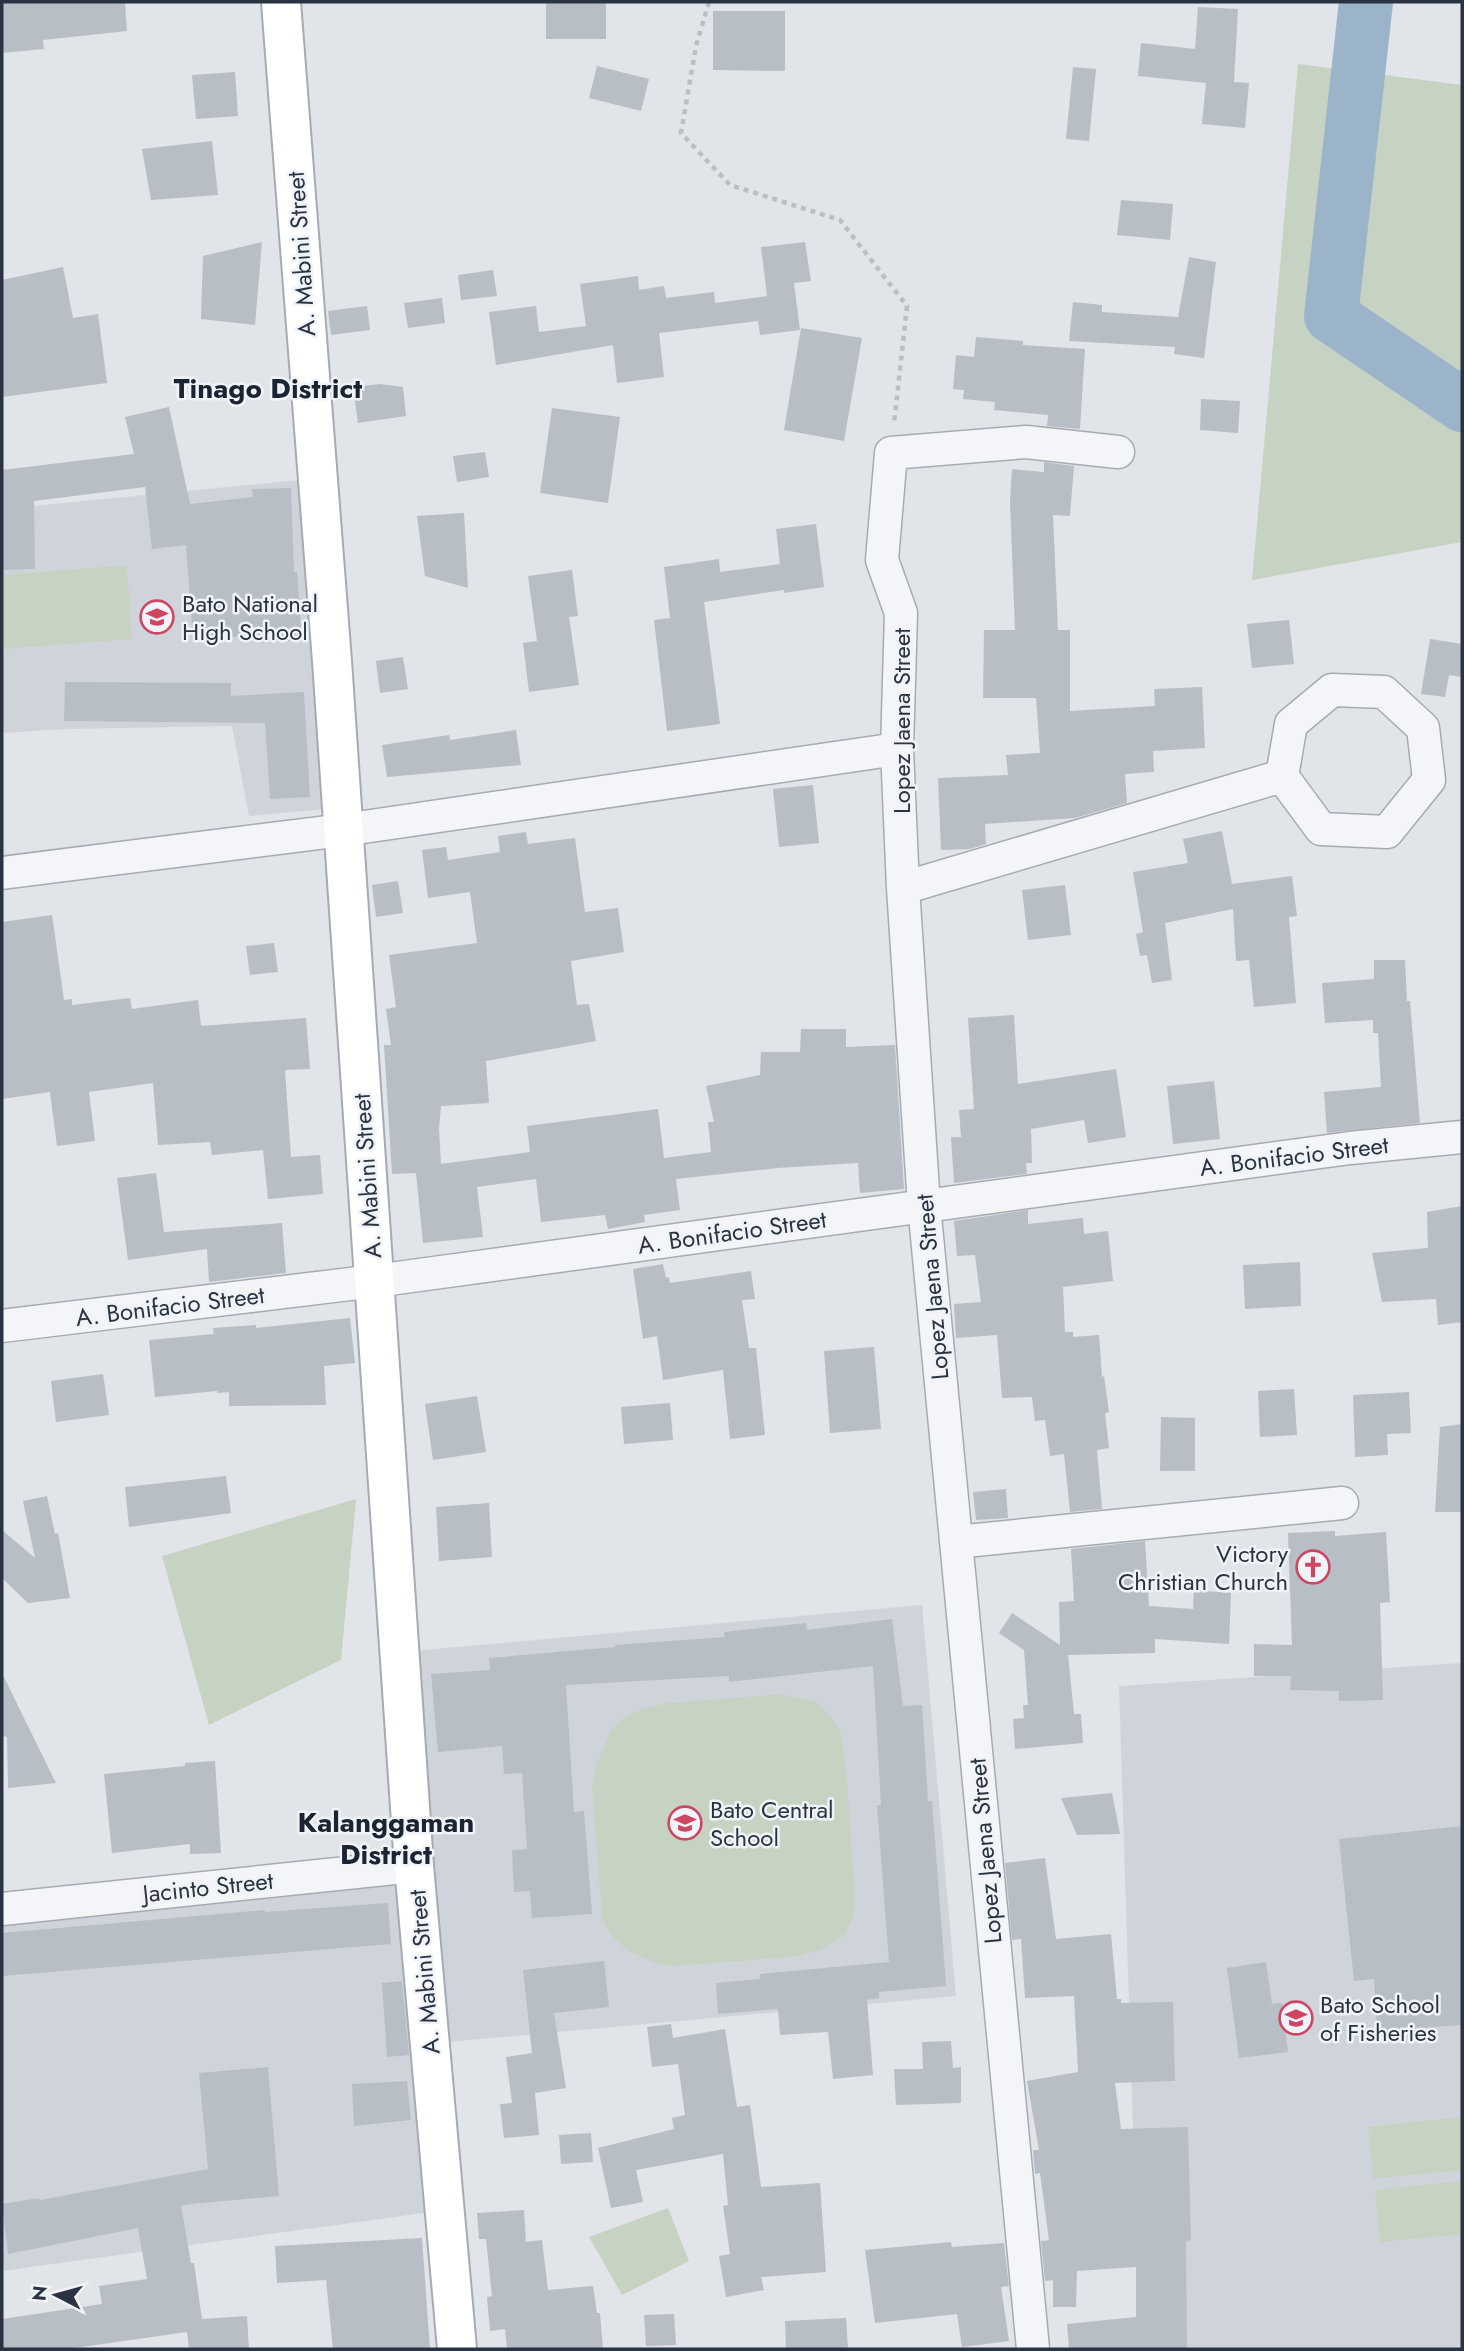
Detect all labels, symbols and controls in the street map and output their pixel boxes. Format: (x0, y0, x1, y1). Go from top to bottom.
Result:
street label: A. Mabini Street (278, 170, 324, 338)
district label: Tinago District (174, 368, 362, 409)
place label: Bato National High School (182, 586, 318, 649)
school or university icon: Bato National High School (138, 598, 176, 636)
street label: Lopez Jaena Street (884, 628, 919, 814)
street label: A. Mabini Street (344, 1092, 390, 1260)
street label: A. Bonifacio Street (1198, 1127, 1391, 1185)
street label: Lopez Jaena Street (906, 1193, 958, 1381)
street label: A. Bonifacio Street (635, 1201, 829, 1263)
street label: A. Bonifacio Street (74, 1277, 267, 1335)
place label: Victory Christian Church (1118, 1536, 1288, 1599)
church icon: Victory Christian Church (1294, 1548, 1332, 1586)
street label: Lopez Jaena Street (959, 1757, 1011, 1945)
place label: Bato Central School (710, 1792, 833, 1855)
district label: Kalanggaman District (298, 1802, 474, 1875)
school or university icon: Bato Central School (666, 1804, 704, 1842)
street label: Jacinto Street (138, 1863, 275, 1912)
street label: A. Mabini Street (399, 1888, 449, 2056)
place label: Bato School of Fisheries (1320, 1987, 1440, 2050)
school or university icon: Bato School of Fisheries (1277, 1999, 1315, 2037)
north arrow (21, 2260, 91, 2330)
text: N (25, 2284, 54, 2302)

